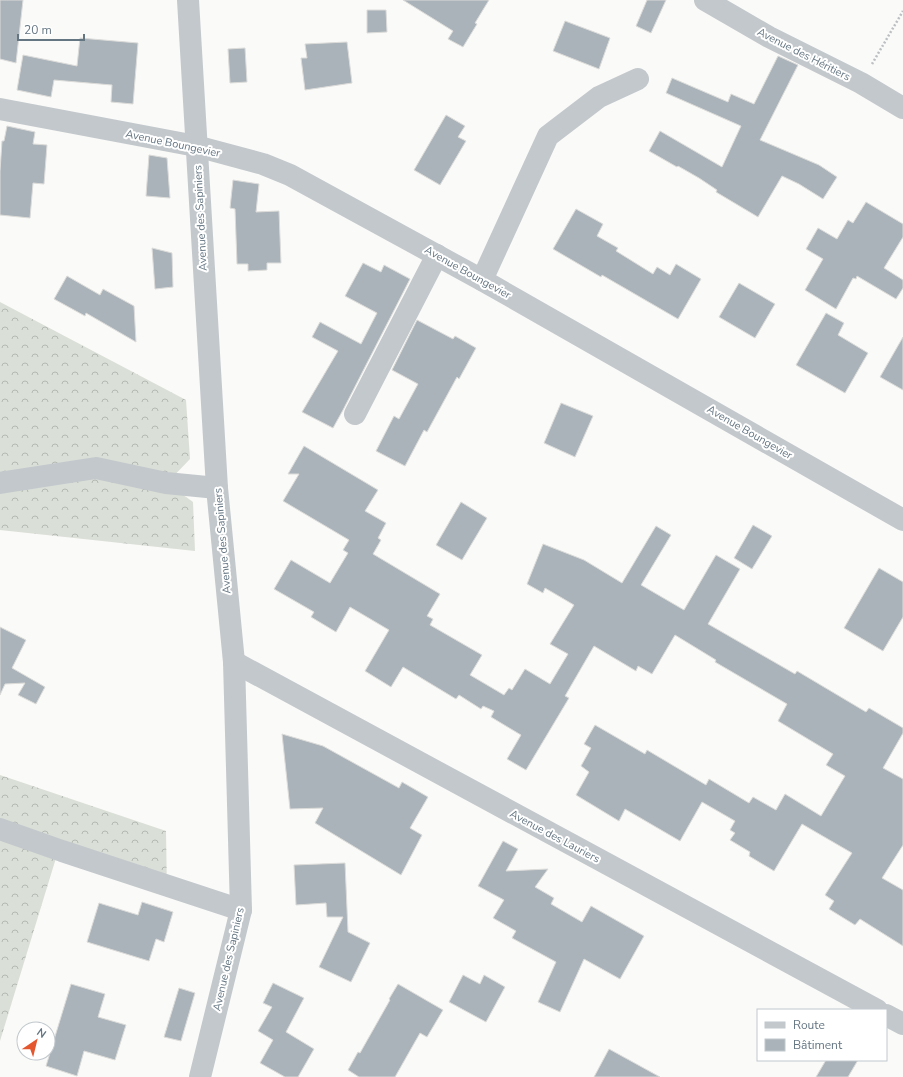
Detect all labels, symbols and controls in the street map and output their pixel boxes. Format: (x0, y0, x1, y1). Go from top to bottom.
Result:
scale bar (18, 16, 84, 42)
text: 20 m (24, 22, 52, 38)
street label: Avenue des Héritiers (755, 24, 853, 84)
street label: Avenue Boungevier (124, 126, 222, 161)
street label: Avenue des Sapiniers (190, 165, 211, 271)
street label: Avenue Boungevier (422, 242, 514, 302)
street label: Avenue Boungevier (704, 402, 795, 463)
street label: Avenue des Sapiniers (210, 487, 235, 594)
street label: Avenue des Lauriers (507, 806, 602, 867)
street label: Avenue des Sapiniers (209, 906, 248, 1012)
legend (757, 1009, 887, 1061)
text: Route (793, 1017, 825, 1033)
north arrow (16, 1021, 56, 1061)
text: N (34, 1025, 49, 1042)
text: Bâtiment (793, 1037, 843, 1053)

